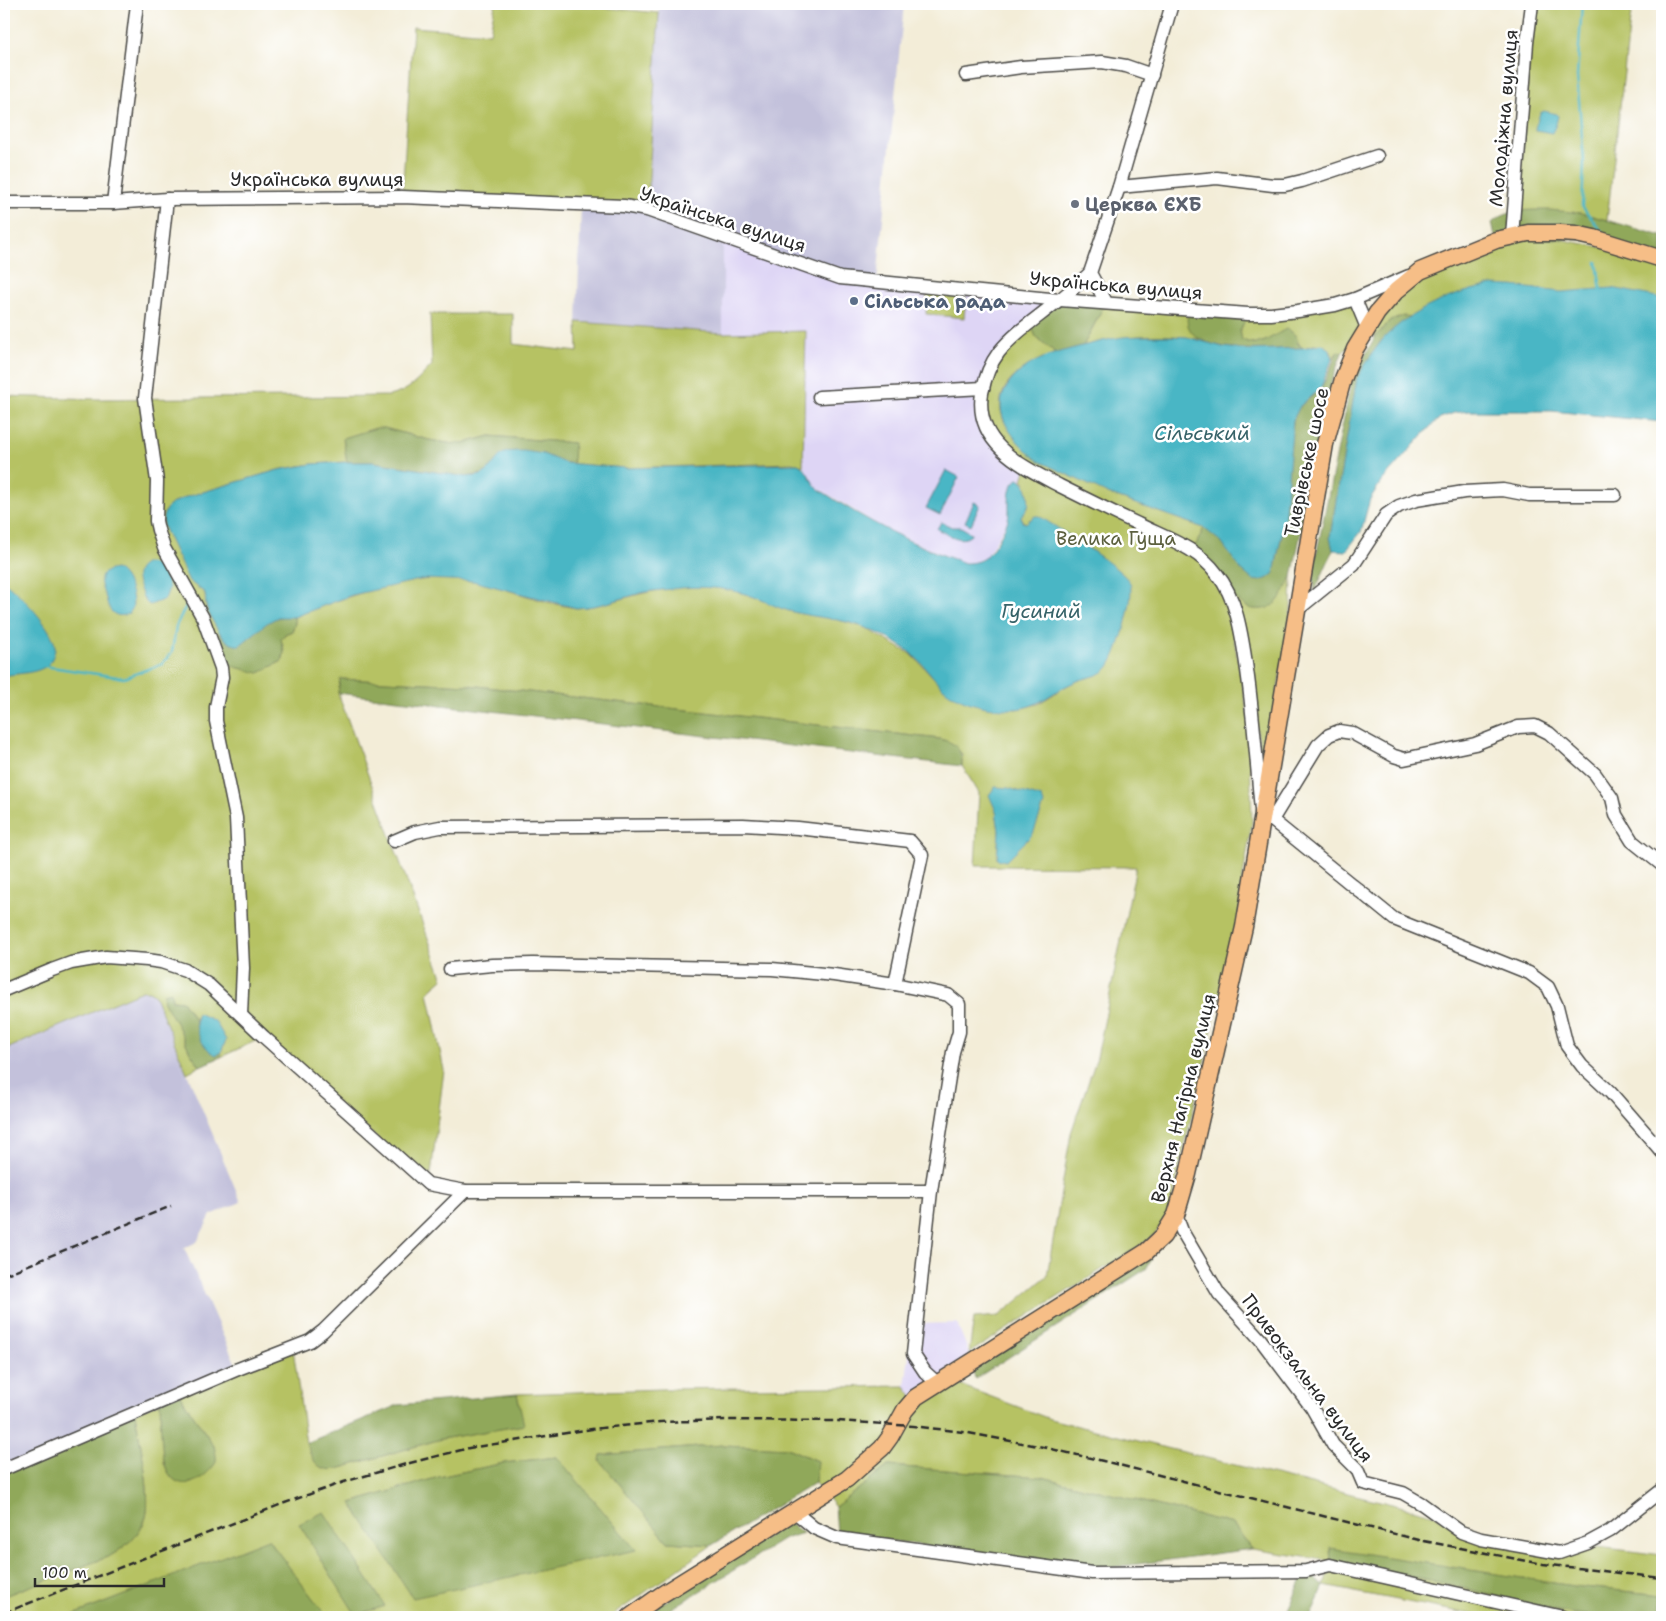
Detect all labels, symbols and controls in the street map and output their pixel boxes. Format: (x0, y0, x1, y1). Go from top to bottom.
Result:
street label: Молодіжна вулиця (1483, 28, 1524, 208)
street label: Українська вулиця (230, 167, 404, 192)
street label: Українська вулиця (636, 181, 809, 258)
place label: Церква ЄХБ (1085, 192, 1201, 217)
marker: Церква ЄХБ (1069, 198, 1081, 210)
street label: Українська вулиця (1028, 265, 1203, 306)
place label: Сільська рада (864, 289, 1006, 314)
marker: Сільська рада (848, 295, 860, 307)
street label: Тиврівське шосе (1278, 385, 1335, 539)
water label: Сільський (1154, 420, 1250, 446)
park label: Велика Гуща (1056, 526, 1176, 551)
water label: Гусиний (1001, 598, 1081, 624)
street label: Верхня Нагірна вулиця (1145, 991, 1222, 1206)
street label: Привокзальна вулиця (1236, 1289, 1379, 1467)
scale bar (35, 1556, 164, 1588)
text: 100 m (42, 1563, 87, 1583)

